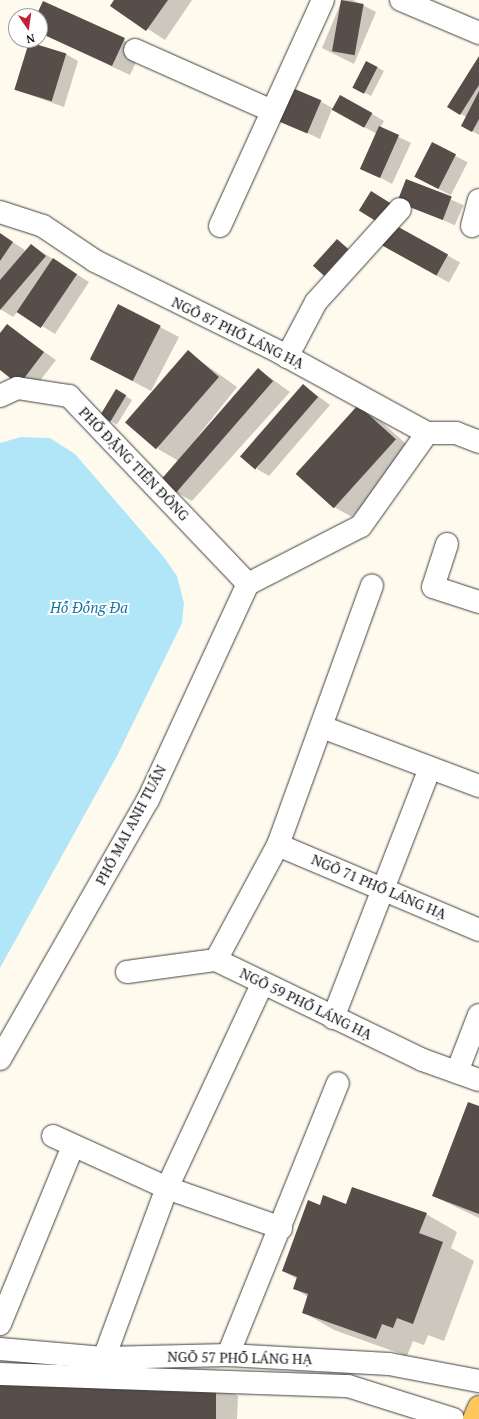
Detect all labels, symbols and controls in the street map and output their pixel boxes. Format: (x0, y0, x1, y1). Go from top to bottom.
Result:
north arrow (8, 8, 48, 48)
text: N (25, 31, 36, 46)
street label: NGÕ 87 PHỐ LÁNG HẠ (169, 294, 307, 372)
street label: PHỐ ĐẶNG TIẾN ĐÔNG (75, 404, 193, 524)
water label: Hố Đống Đa (50, 599, 128, 617)
street label: PHỐ MAI ANH TUẤN (92, 762, 170, 888)
street label: NGÕ 71 PHỐ LÁNG HẠ (309, 851, 449, 923)
street label: NGÕ 59 PHỐ LÁNG HẠ (237, 965, 375, 1043)
street label: NGÕ 57 PHỐ LÁNG HẠ (167, 1348, 313, 1368)

